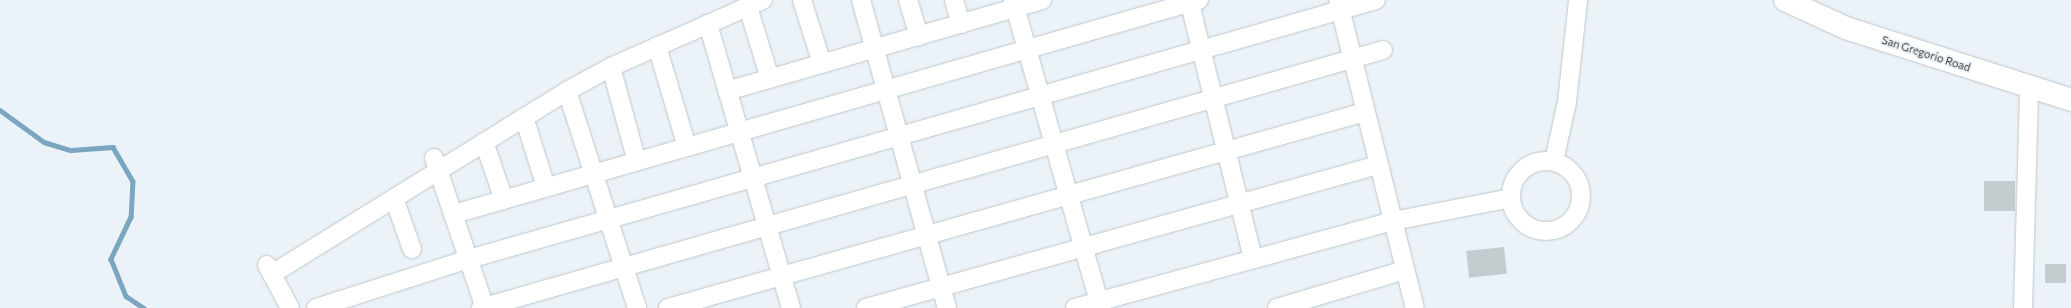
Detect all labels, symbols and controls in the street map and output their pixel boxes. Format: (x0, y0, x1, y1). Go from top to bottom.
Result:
street label: San Gregorio Road (1880, 33, 1972, 75)

